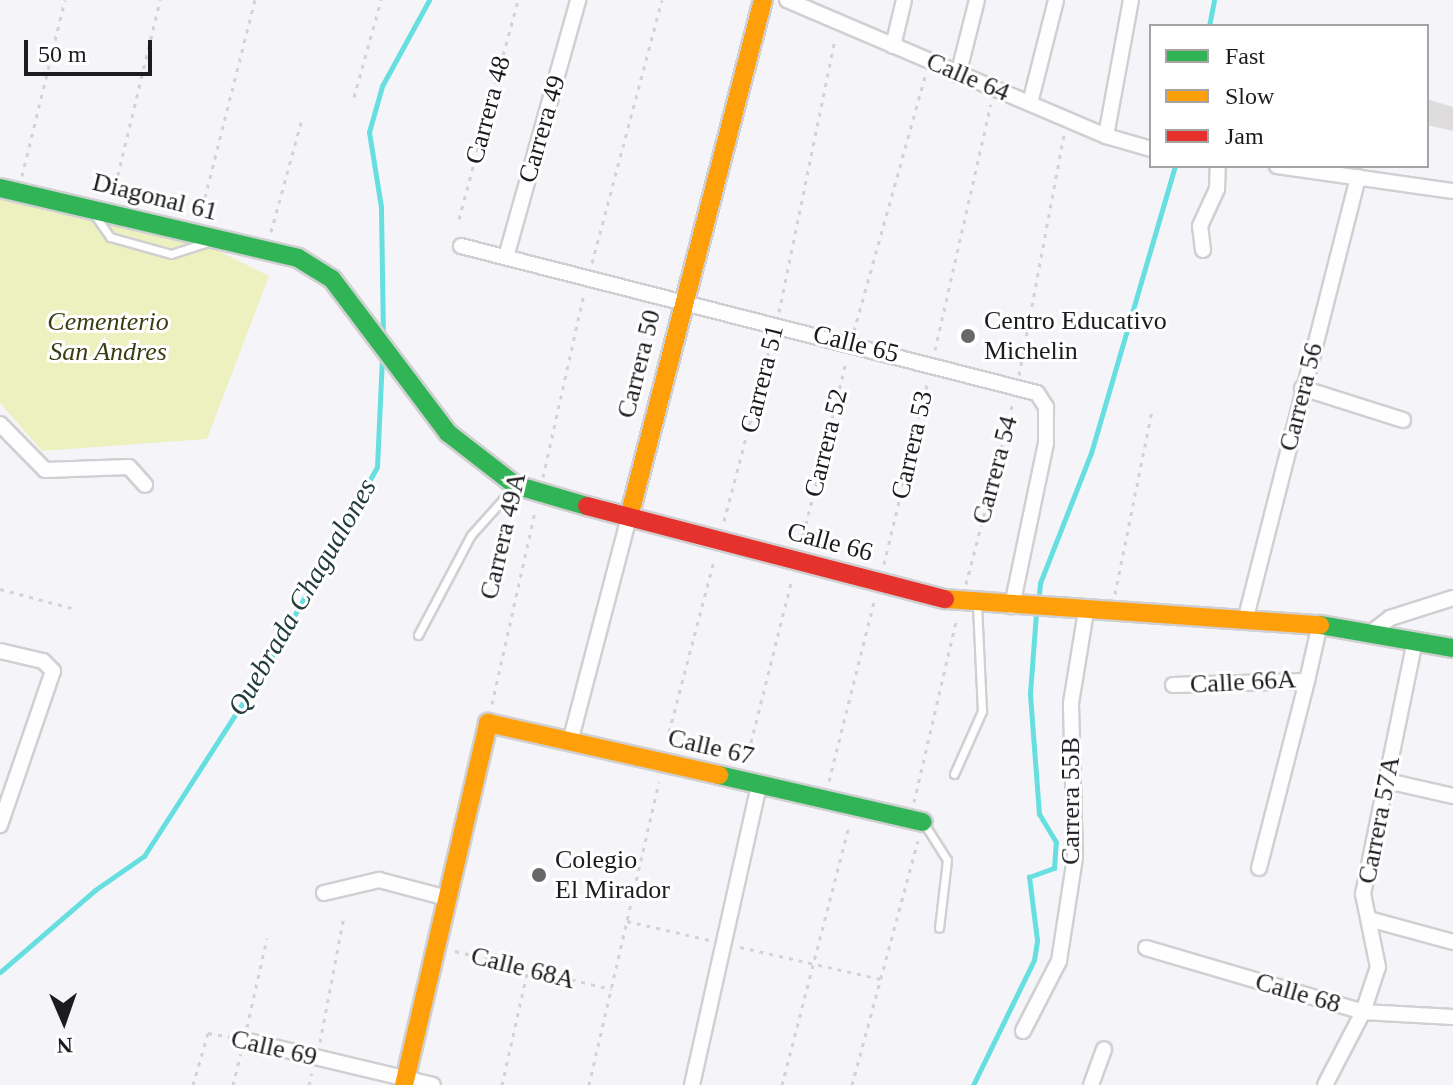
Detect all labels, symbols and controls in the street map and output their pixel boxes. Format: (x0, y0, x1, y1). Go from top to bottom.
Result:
scale bar (28, 24, 156, 74)
legend (1149, 24, 1429, 168)
text: 50 m (38, 41, 87, 67)
text: Fast (1225, 43, 1265, 69)
street label: Calle 64 (922, 46, 1014, 108)
street label: Carrera 48 (459, 53, 517, 167)
street label: Carrera 49 (512, 72, 572, 186)
text: Slow (1225, 83, 1274, 109)
text: Jam (1225, 123, 1264, 149)
street label: Diagonal 61 (89, 166, 221, 228)
place label: Centro Educativo Michelin (984, 305, 1167, 366)
park label: Cementerio San Andres (47, 306, 169, 368)
street label: Carrera 50 (611, 307, 667, 421)
street label: Calle 65 (810, 318, 902, 370)
street label: Carrera 51 (734, 322, 790, 436)
marker: Centro Educativo Michelin (959, 327, 977, 345)
street label: Carrera 56 (1273, 340, 1329, 454)
street label: Carrera 52 (798, 386, 854, 500)
street label: Carrera 53 (884, 388, 940, 502)
street label: Carrera 54 (966, 413, 1024, 527)
street label: Carrera 49A (473, 470, 533, 602)
water label: Quebrada Chagualones (220, 472, 384, 722)
street label: Calle 66 (784, 516, 876, 568)
street label: Calle 66A (1189, 664, 1297, 700)
street label: Calle 67 (665, 722, 757, 772)
street label: Carrera 55B (1055, 737, 1087, 865)
street label: Carrera 57A (1351, 754, 1407, 886)
place label: Colegio El Mirador (555, 844, 670, 906)
marker: Colegio El Mirador (530, 866, 548, 884)
street label: Calle 68A (468, 940, 578, 996)
street label: Calle 68 (1252, 966, 1344, 1020)
north arrow (24, 981, 104, 1061)
street label: Calle 69 (228, 1023, 320, 1073)
text: N (56, 1033, 73, 1058)

